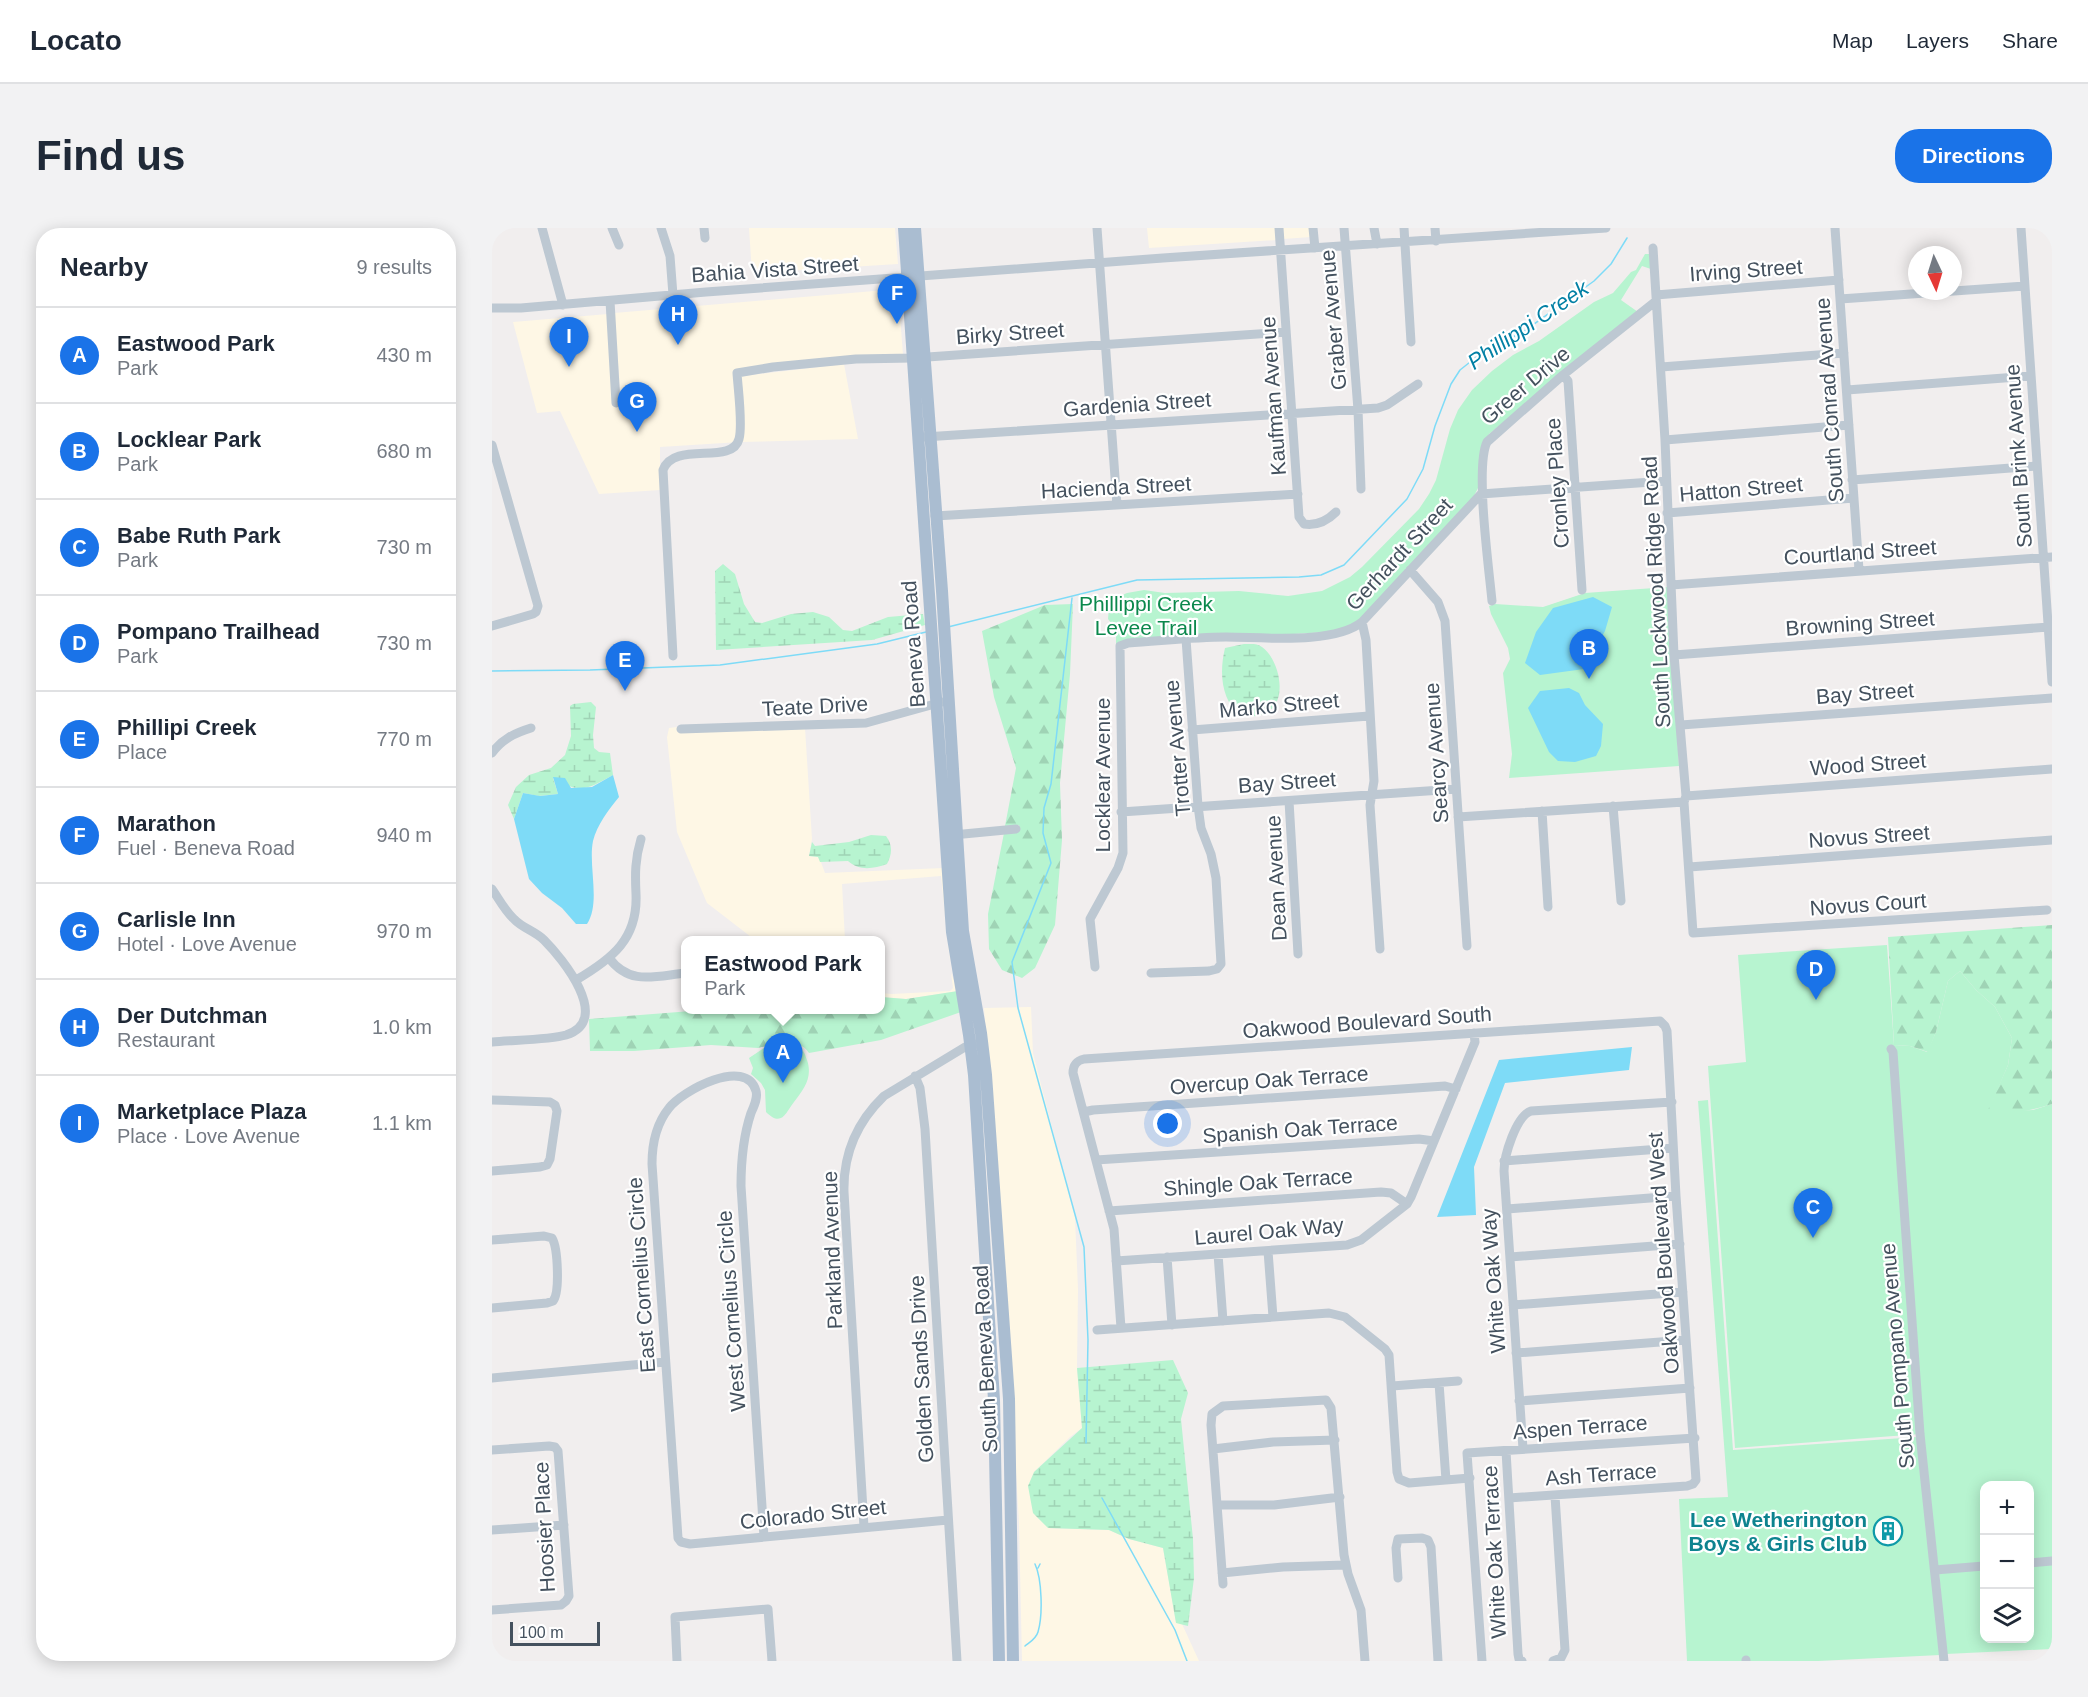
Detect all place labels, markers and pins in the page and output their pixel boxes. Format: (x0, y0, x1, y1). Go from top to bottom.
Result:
pin: F (878, 274, 916, 324)
pin: H (658, 296, 698, 345)
pin: I (550, 318, 589, 367)
pin: G (618, 382, 656, 432)
pin: B (1570, 630, 1608, 679)
pin: E (606, 642, 644, 691)
pin: D (1796, 950, 1836, 1000)
pin: A (764, 1034, 802, 1083)
pin: C (1794, 1188, 1832, 1238)
place label: Lee Wetherington Boys & Girls Club (1688, 1508, 1867, 1555)
building icon: Lee Wetherington Boys & Girls Club (1872, 1515, 1904, 1547)

